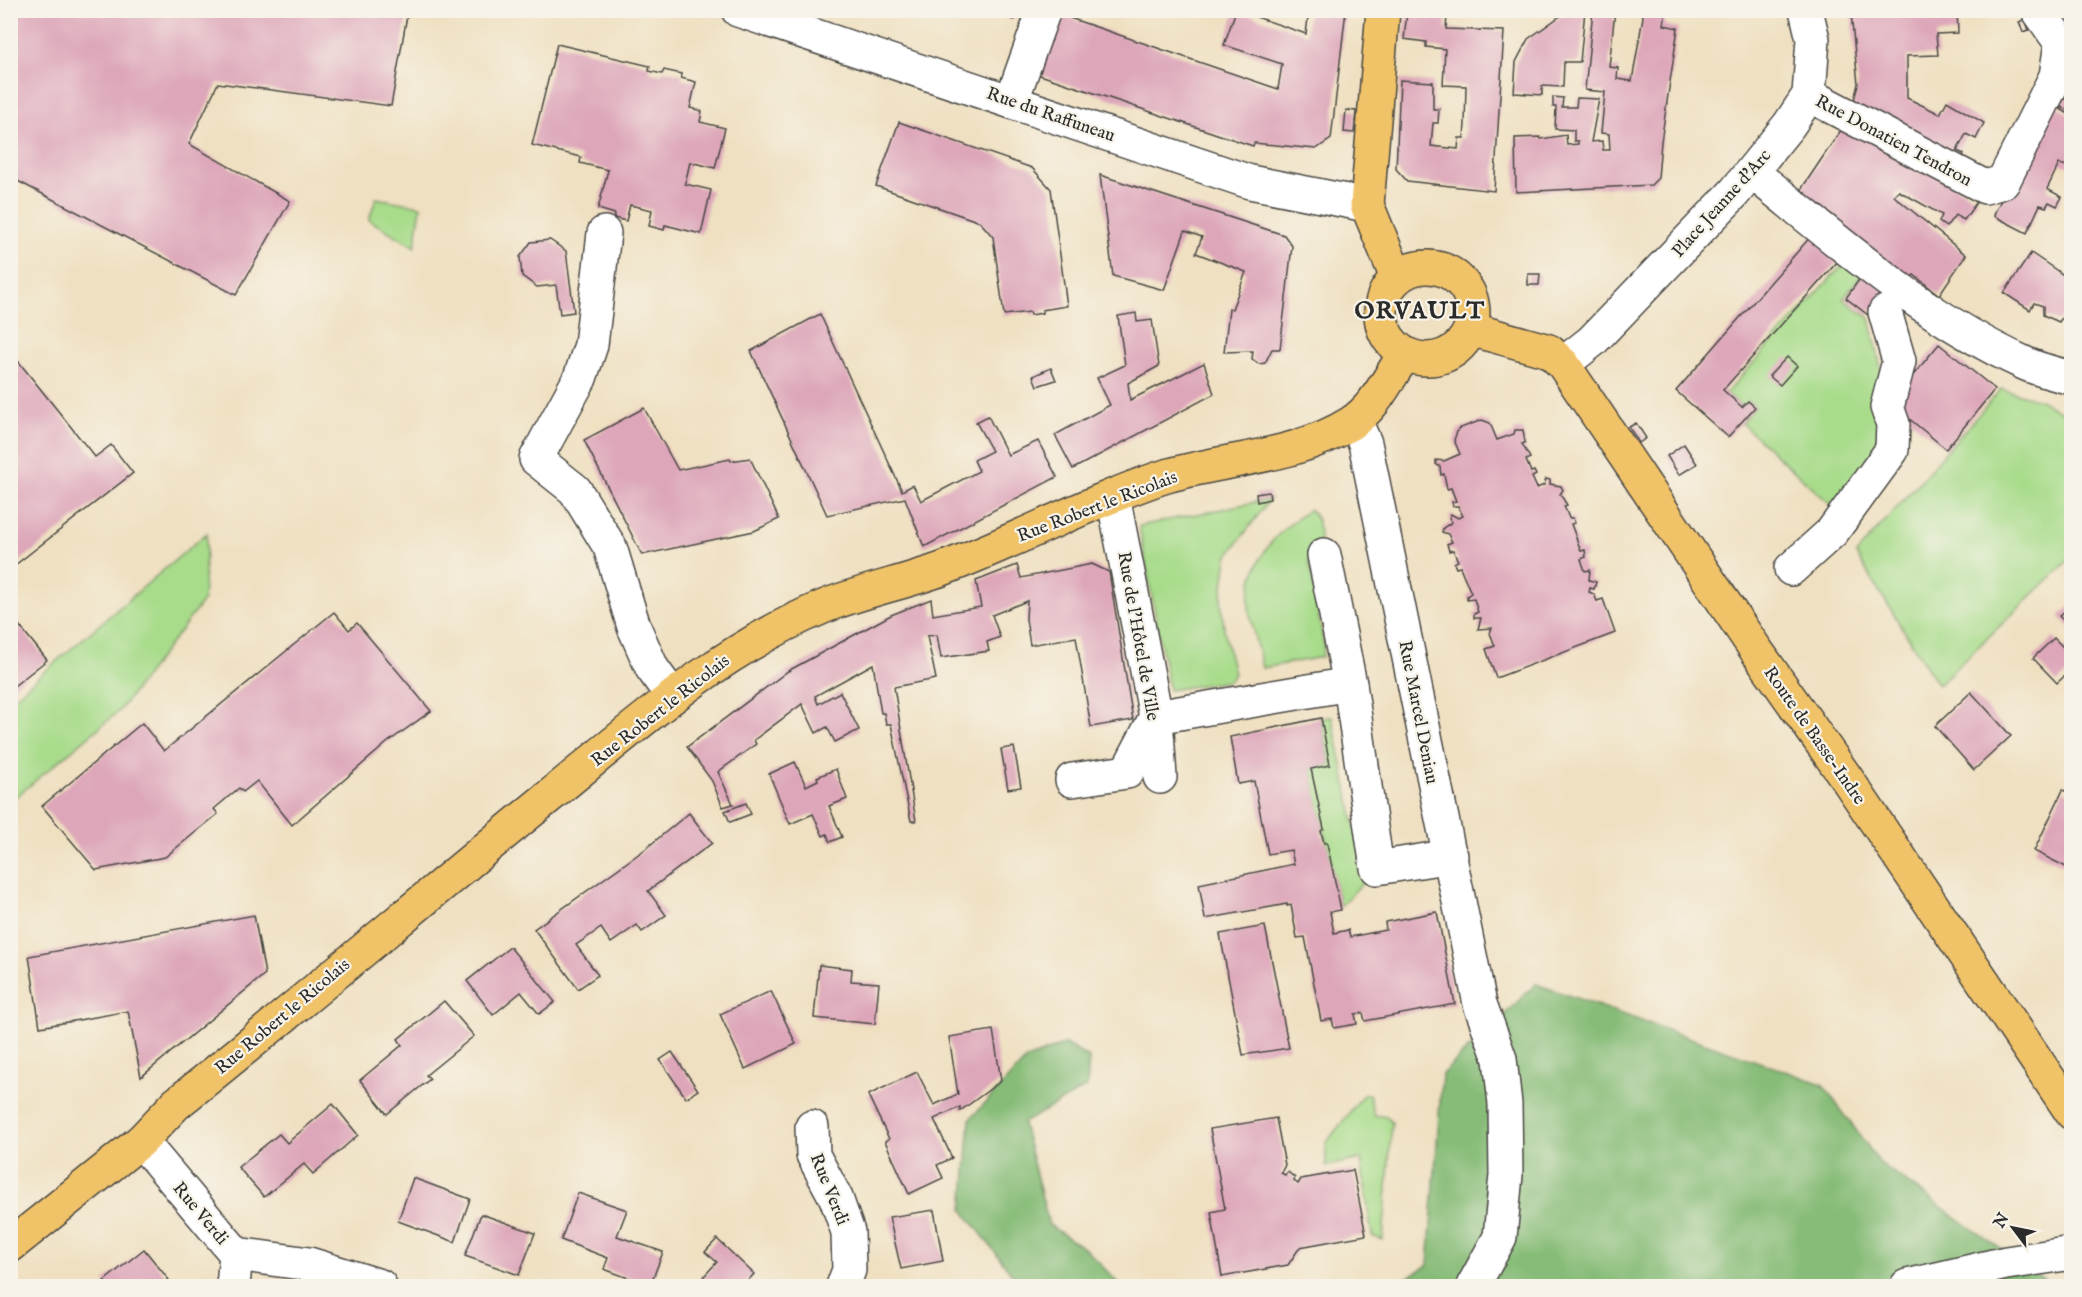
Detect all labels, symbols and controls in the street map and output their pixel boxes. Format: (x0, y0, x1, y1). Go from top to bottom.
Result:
street label: Rue du Raffuneau (983, 83, 1118, 148)
street label: Rue Donatien Tendron (1811, 90, 1976, 193)
street label: Place Jeanne d'Arc (1668, 145, 1777, 263)
district label: ORVAULT (1354, 296, 1486, 327)
street label: Rue Robert le Ricolais (1014, 466, 1181, 549)
street label: Rue de l'Hôtel de Ville (1111, 550, 1164, 723)
street label: Rue Marcel Deniau (1392, 639, 1443, 786)
street label: Rue Robert le Ricolais (587, 650, 735, 772)
street label: Route de Basse-Indre (1757, 662, 1870, 809)
street label: Rue Robert le Ricolais (211, 954, 355, 1080)
street label: Rue Verdi (804, 1150, 853, 1229)
street label: Rue Verdi (167, 1178, 233, 1250)
north arrow (1983, 1198, 2043, 1258)
text: N (1989, 1210, 2014, 1233)

